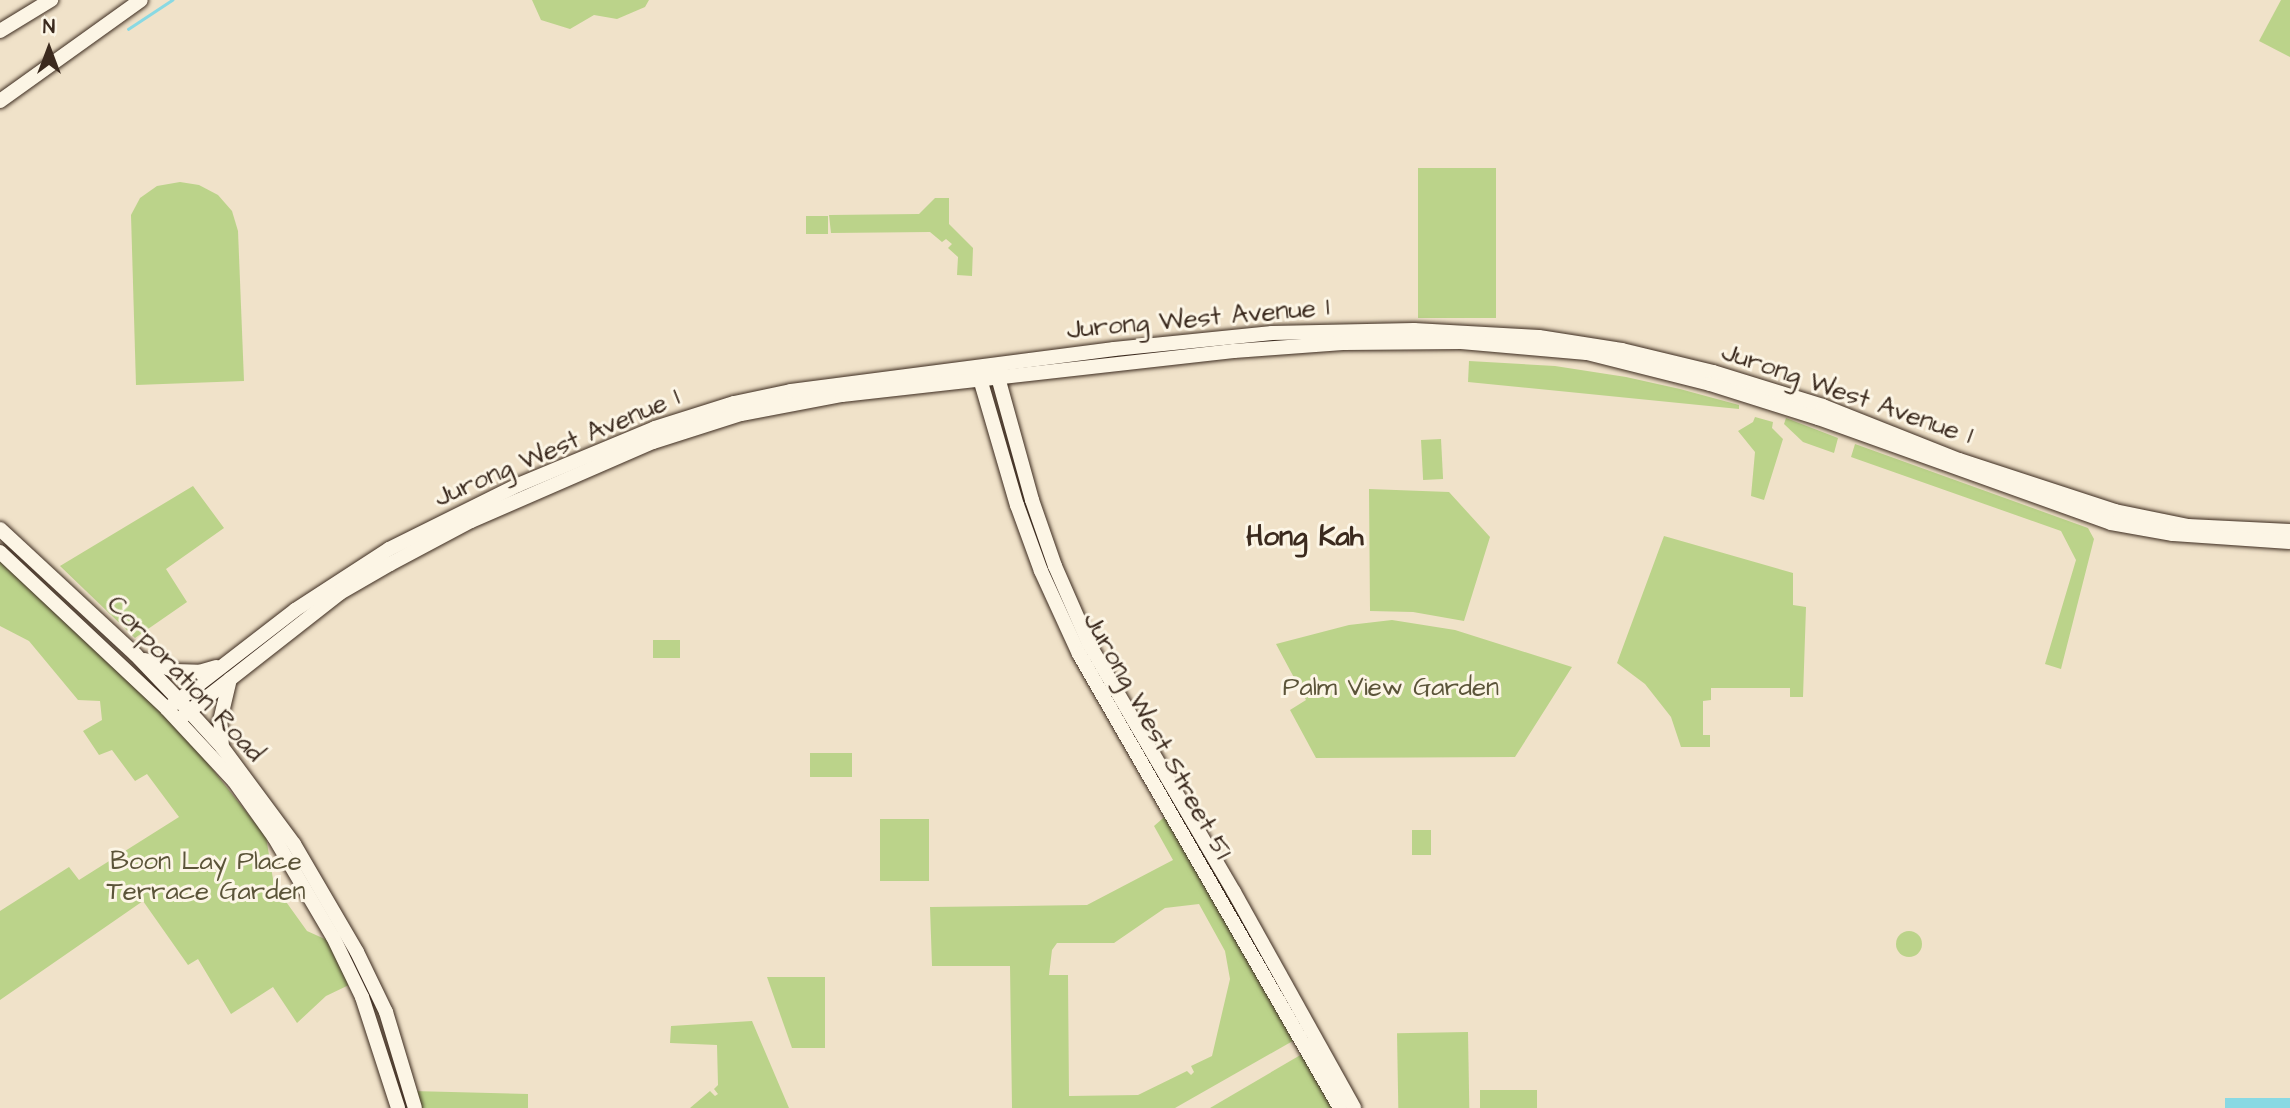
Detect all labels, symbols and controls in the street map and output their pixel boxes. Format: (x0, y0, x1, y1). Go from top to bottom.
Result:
north arrow (14, 14, 84, 84)
text: N (43, 14, 55, 41)
street label: Jurong West Avenue 1 (1065, 292, 1331, 346)
street label: Jurong West Avenue 1 (1717, 336, 1977, 452)
street label: Jurong West Avenue 1 (430, 382, 684, 514)
district label: Hong Kah (1246, 520, 1364, 554)
street label: Corporation Road (100, 589, 270, 769)
street label: Jurong West Street 51 (1076, 607, 1238, 865)
park label: Palm View Garden (1283, 672, 1499, 704)
park label: Boon Lay Place Terrace Garden (106, 846, 306, 908)

